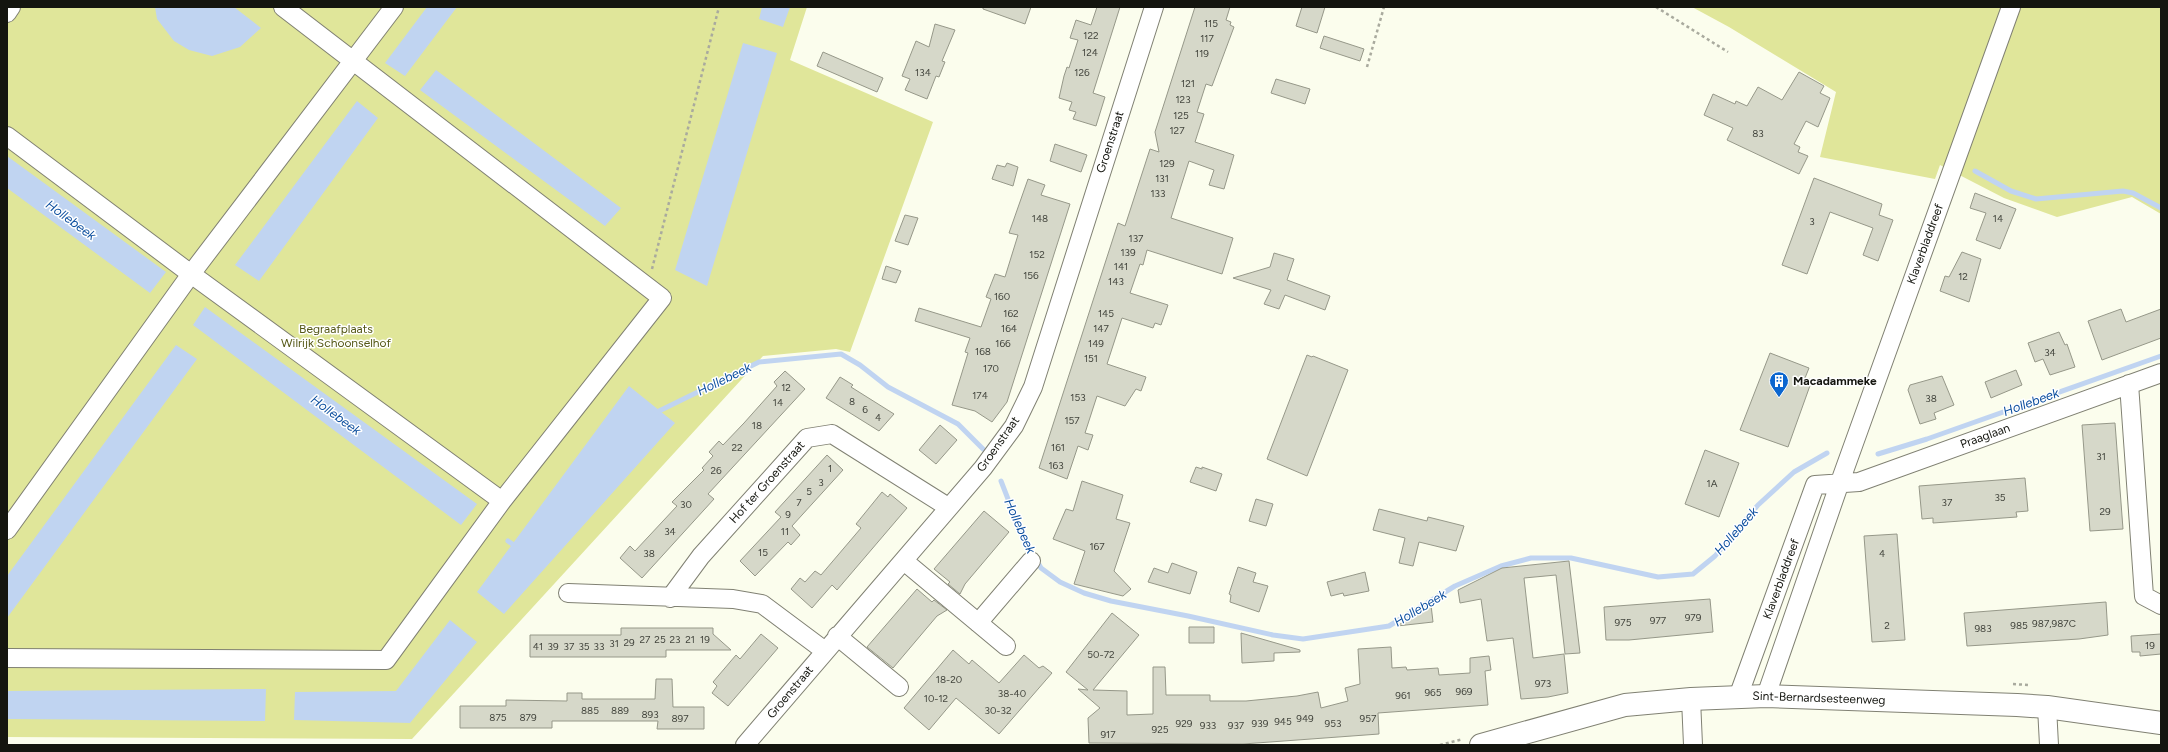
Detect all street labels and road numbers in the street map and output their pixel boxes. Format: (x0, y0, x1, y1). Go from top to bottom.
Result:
street label: Groenstraat (1093, 109, 1127, 175)
street label: Klaverbladdreef (1904, 202, 1946, 286)
street label: Groenstraat (974, 413, 1022, 474)
street label: Praaglaan (1958, 420, 2012, 451)
street label: Hof ter Groenstraat (726, 438, 808, 526)
street label: Klaverbladdreef (1760, 537, 1802, 621)
street label: Groenstraat (764, 663, 816, 721)
street label: Sint-Bernardsesteenweg (1752, 689, 1886, 707)

